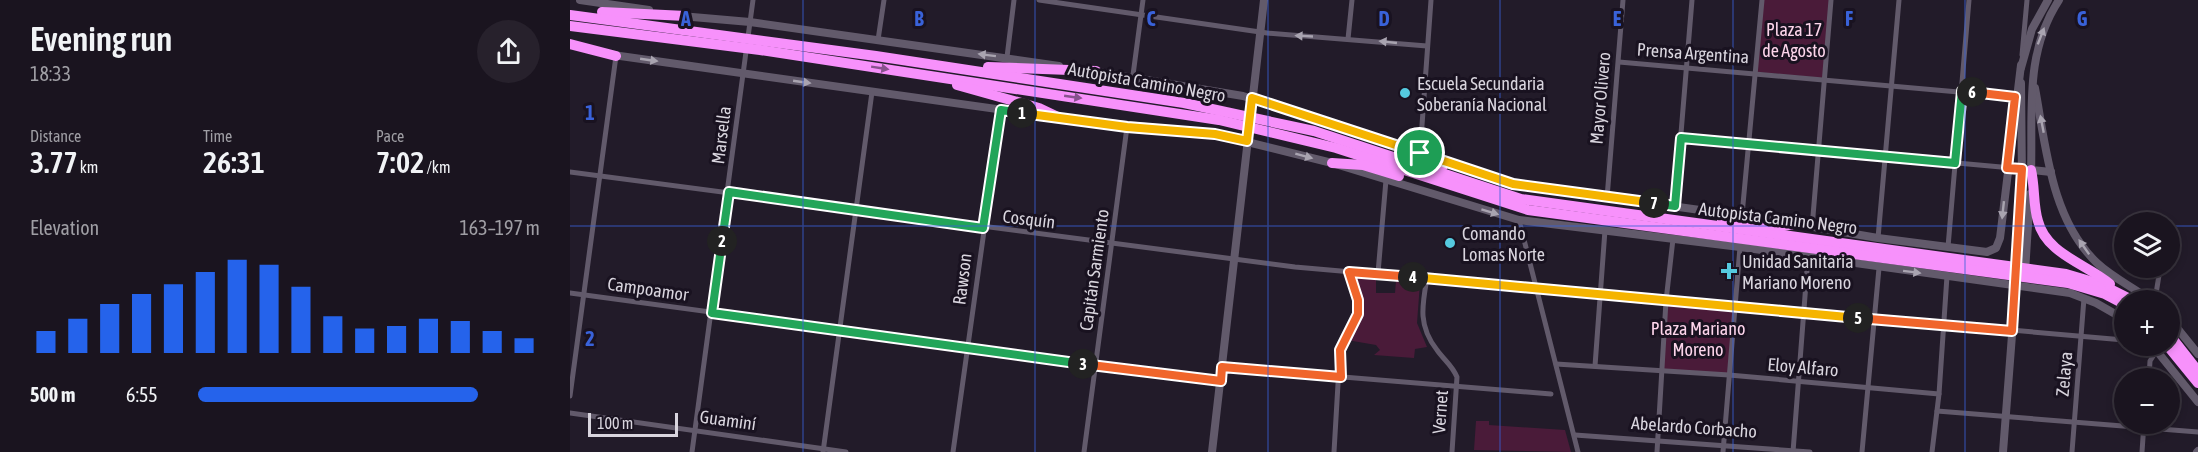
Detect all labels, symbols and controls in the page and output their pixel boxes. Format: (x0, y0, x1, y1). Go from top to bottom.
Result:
text: A (680, 7, 691, 30)
text: B (914, 7, 924, 30)
text: C (1147, 7, 1156, 30)
text: D (1378, 7, 1390, 30)
text: E (1613, 7, 1622, 30)
text: F (1845, 7, 1853, 30)
text: G (2077, 7, 2088, 30)
park label: Plaza 17 de Agosto (1762, 19, 1826, 61)
text: Evening run (30, 20, 172, 58)
button: share (477, 20, 540, 83)
one-way arrow (2037, 27, 2046, 45)
one-way arrow (1295, 31, 1314, 40)
one-way arrow (1378, 37, 1397, 47)
street label: Prensa Argentina (1636, 39, 1750, 67)
one-way arrow (978, 50, 997, 60)
street label: Mayor Olivero (1586, 51, 1614, 145)
one-way arrow (639, 56, 658, 65)
street label: Autopista Camino Negro (1067, 58, 1227, 106)
text: 18:33 (30, 62, 71, 85)
one-way arrow (870, 64, 889, 73)
place label: Escuela Secundaria Soberanía Nacional (1417, 73, 1547, 115)
one-way arrow (792, 77, 811, 86)
pin: 6 (1957, 77, 1987, 107)
text: 6 (1968, 83, 1976, 101)
marker: Escuela Secundaria Soberanía Nacional (1398, 86, 1412, 100)
one-way arrow (1063, 93, 1082, 102)
pin: 1 (1007, 98, 1037, 128)
text: 1 (585, 101, 595, 124)
text: 1 (1018, 104, 1026, 122)
street label: Marsella (707, 105, 735, 165)
one-way arrow (2037, 114, 2046, 133)
text: Distance (30, 127, 81, 145)
text: Time (203, 127, 232, 145)
text: Pace (376, 127, 404, 145)
pin (1394, 127, 1445, 178)
icon: arrive (1403, 136, 1436, 169)
text: 3.77 (30, 145, 78, 179)
text: 26:31 (203, 145, 265, 179)
text: 7:02 (376, 145, 424, 179)
one-way arrow (1295, 152, 1313, 161)
text: km (78, 158, 98, 176)
text: /km (424, 158, 450, 176)
pin: 7 (1639, 188, 1669, 218)
text: 7 (1650, 194, 1658, 212)
street label: Autopista Camino Negro (1698, 198, 1858, 238)
one-way arrow (1998, 201, 2008, 220)
street label: Cosquín (1001, 205, 1057, 233)
street label: Capitán Sarmiento (1075, 208, 1113, 332)
one-way arrow (1481, 208, 1499, 218)
map controls (2114, 212, 2180, 434)
button: layers (2114, 212, 2180, 278)
text: Elevation (30, 216, 99, 239)
text: 163–197 m (459, 216, 540, 239)
place label: Comando Lomas Norte (1462, 223, 1545, 265)
pin: 2 (707, 226, 737, 256)
text: 2 (718, 232, 726, 250)
marker: Comando Lomas Norte (1443, 236, 1457, 250)
one-way arrow (2078, 239, 2090, 255)
place label: Unidad Sanitaria Mariano Moreno (1742, 251, 1854, 293)
street label: Rawson (948, 252, 976, 306)
pin: 4 (1398, 262, 1428, 292)
marker: Unidad Sanitaria Mariano Moreno (1720, 262, 1738, 280)
one-way arrow (1902, 267, 1921, 277)
text: 4 (1409, 268, 1417, 286)
street label: Campoamor (606, 273, 691, 305)
button: + (2114, 290, 2180, 356)
pin: 5 (1843, 303, 1873, 333)
text: 5 (1854, 309, 1862, 327)
park label: Plaza Mariano Moreno (1651, 318, 1745, 360)
text: 2 (585, 327, 595, 350)
pin: 3 (1068, 349, 1098, 379)
street label: Zelaya (2052, 351, 2076, 397)
street label: Eloy Alfaro (1767, 353, 1839, 381)
text: 3 (1079, 355, 1087, 373)
button: − (2114, 368, 2180, 434)
text: 500 m (30, 383, 75, 406)
text: 6:55 (126, 383, 158, 406)
street label: Vernet (1428, 389, 1452, 435)
street label: Guaminí (699, 406, 757, 434)
scale bar (588, 410, 678, 438)
street label: Abelardo Corbacho (1630, 412, 1758, 442)
text: 100 m (597, 414, 633, 432)

